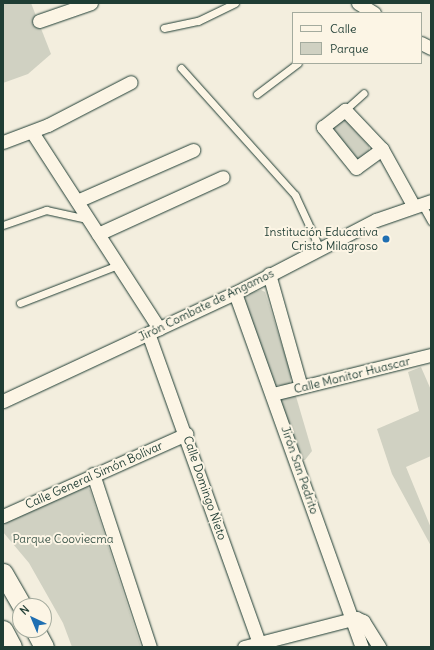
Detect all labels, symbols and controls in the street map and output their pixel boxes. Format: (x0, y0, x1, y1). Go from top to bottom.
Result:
legend (292, 12, 422, 64)
text: Calle (330, 21, 357, 36)
text: Parque (330, 41, 369, 56)
place label: Institución Educativa Cristo Milagroso (264, 225, 378, 253)
marker: Institución Educativa Cristo Milagroso (381, 234, 391, 244)
street label: Jirón Combate de Angamos (136, 266, 276, 344)
street label: Calle Monitor Huascar (292, 354, 412, 396)
street label: Jirón San Pedrito (278, 424, 322, 516)
street label: Calle Domingo Nieto (180, 434, 230, 542)
street label: Calle General Simón Bolívar (23, 438, 165, 512)
park label: Parque Cooviecma (12, 532, 114, 546)
north arrow (12, 598, 52, 638)
text: N (17, 602, 32, 618)

